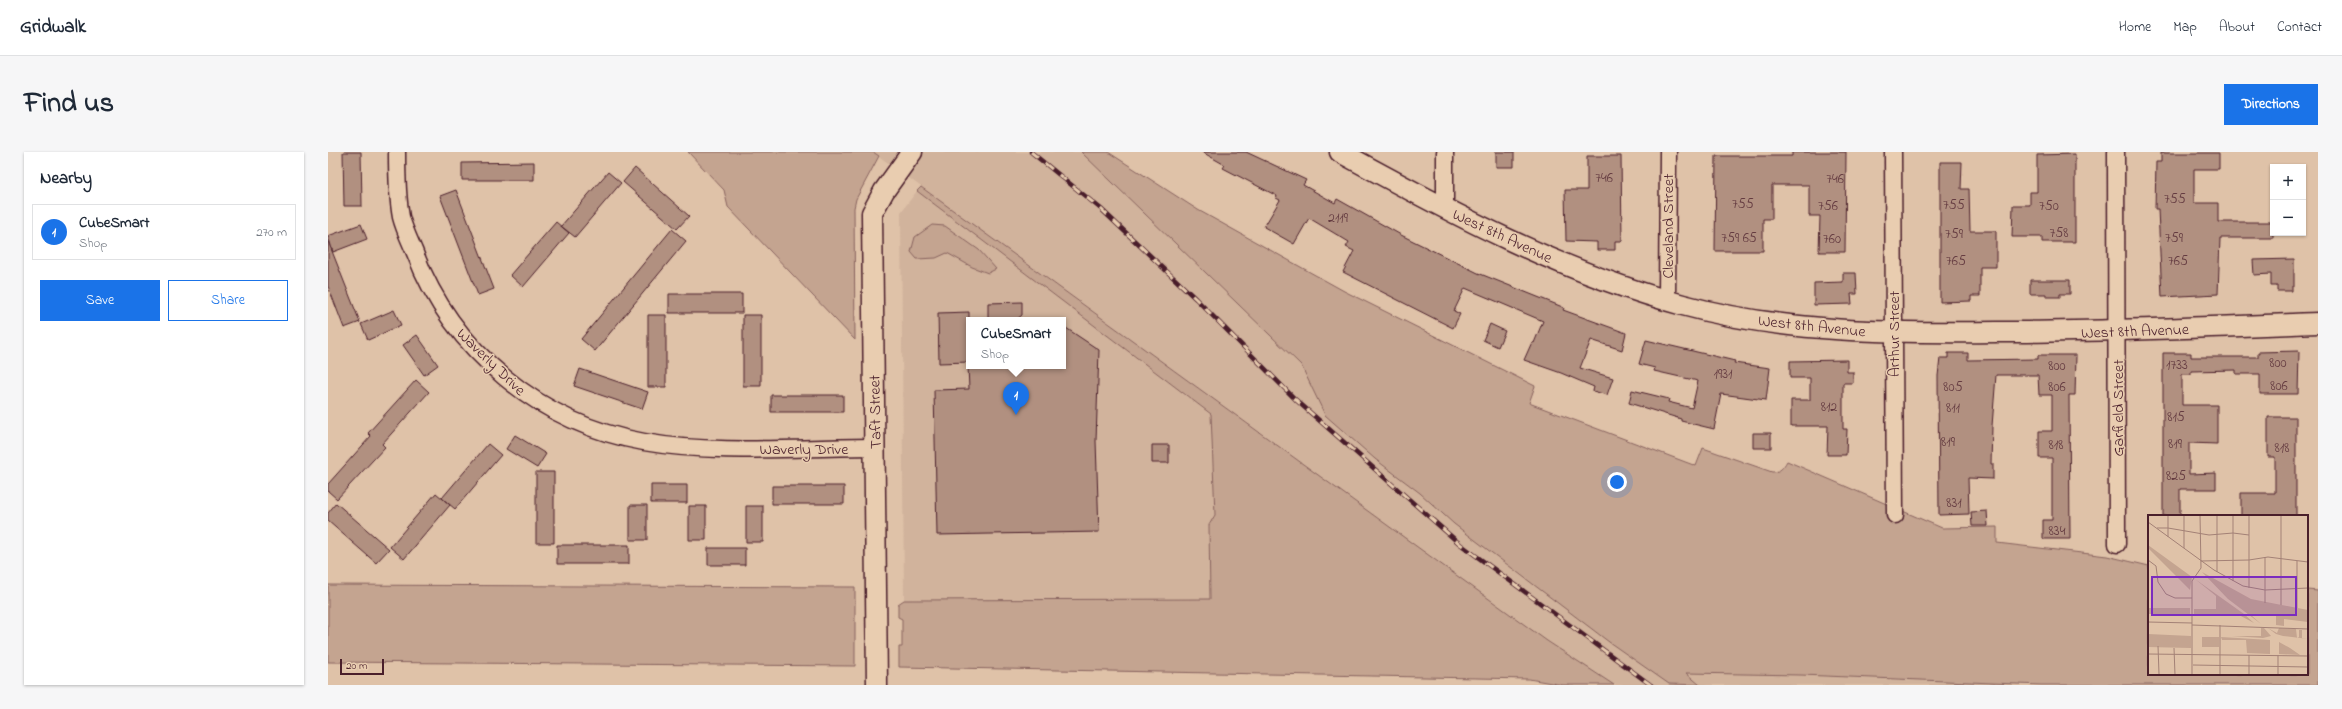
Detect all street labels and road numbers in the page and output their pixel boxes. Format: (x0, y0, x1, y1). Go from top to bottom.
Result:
street label: Cleveland Street (1657, 173, 1681, 279)
street label: West 8th Avenue (1448, 203, 1557, 271)
street label: Arthur Street (1883, 290, 1907, 377)
street label: West 8th Avenue (1757, 309, 1868, 345)
street label: West 8th Avenue (2081, 318, 2190, 346)
street label: Waverly Drive (450, 323, 531, 402)
street label: Garfield Street (2107, 359, 2131, 457)
street label: Taft Street (863, 374, 889, 449)
street label: Waverly Drive (760, 438, 849, 462)

